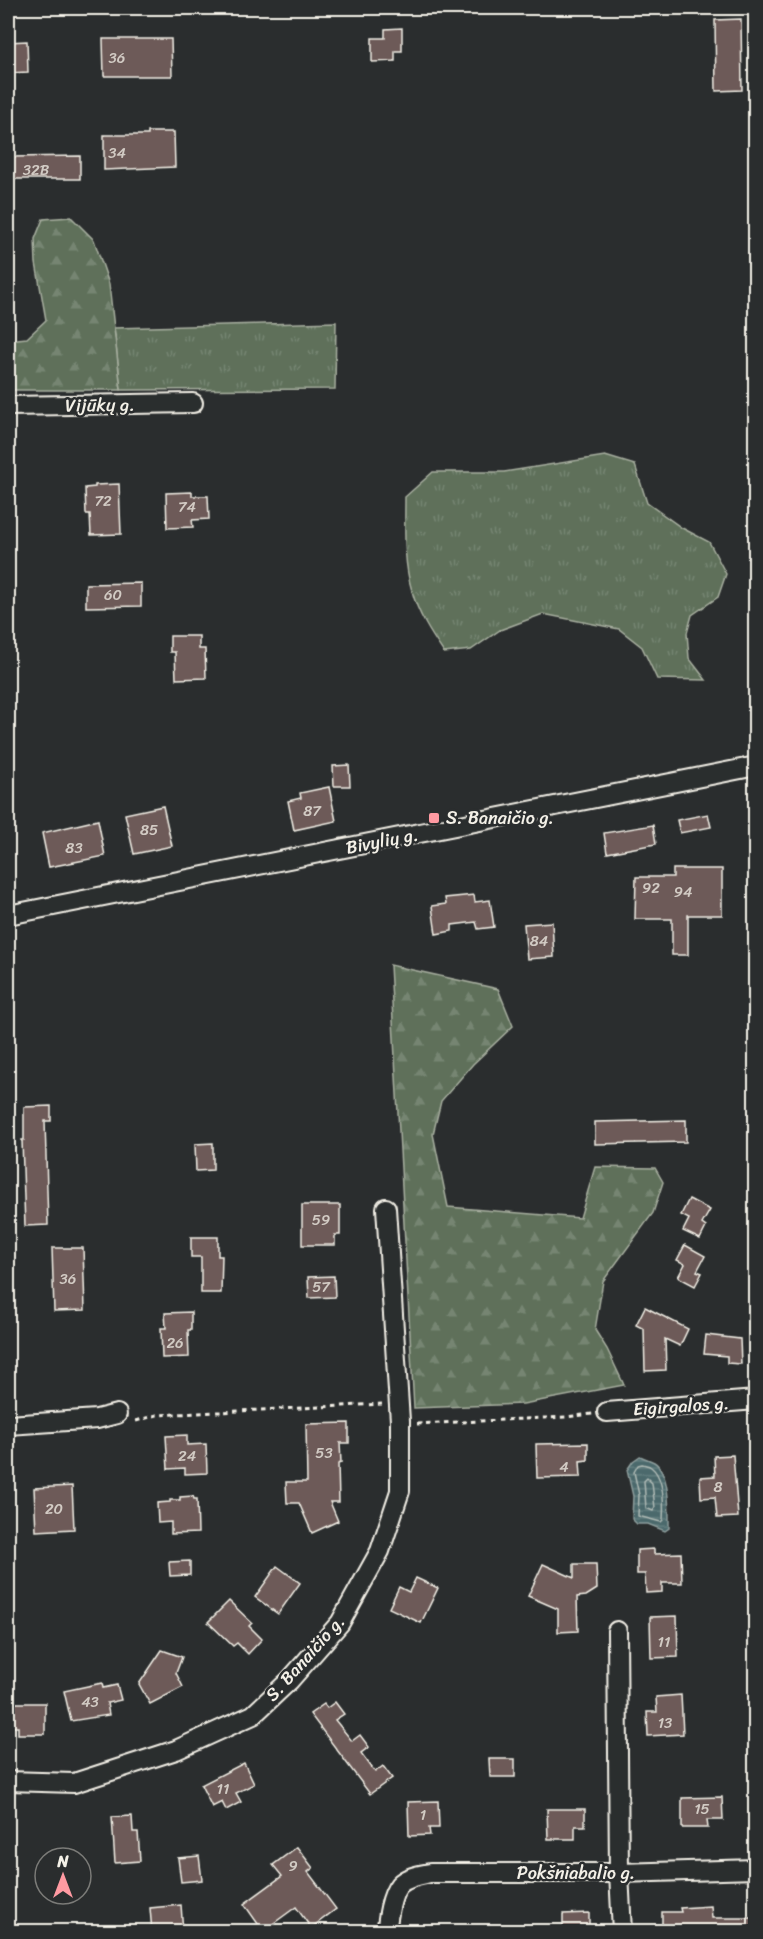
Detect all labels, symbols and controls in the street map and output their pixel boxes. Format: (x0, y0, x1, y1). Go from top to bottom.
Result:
house number: 36 (109, 45, 125, 71)
house number: 34 (108, 140, 126, 166)
house number: 32B (23, 157, 50, 183)
street label: Vijūkų g. (65, 388, 135, 422)
house number: 72 (94, 488, 112, 514)
house number: 74 (178, 494, 196, 520)
house number: 60 (104, 582, 122, 608)
house number: 87 (303, 798, 322, 824)
place label: S. Banaičio g. (446, 802, 554, 834)
marker: S. Banaičio g. (427, 811, 441, 825)
house number: 85 (140, 817, 158, 843)
street label: Bivylių g. (343, 818, 421, 864)
house number: 83 (65, 835, 83, 861)
house number: 92 (642, 875, 660, 901)
house number: 94 (674, 879, 692, 905)
house number: 84 (530, 928, 548, 954)
house number: 59 (312, 1207, 330, 1233)
house number: 36 (60, 1266, 76, 1292)
house number: 57 (312, 1274, 331, 1300)
house number: 26 (166, 1330, 184, 1356)
street label: Eigirgalos g. (632, 1387, 730, 1425)
house number: 53 (315, 1440, 333, 1466)
house number: 24 (178, 1443, 196, 1469)
house number: 4 (559, 1454, 569, 1480)
house number: 8 (713, 1474, 723, 1500)
house number: 20 (45, 1496, 63, 1522)
street label: S. Banaičio g. (257, 1607, 353, 1709)
house number: 11 (658, 1629, 670, 1655)
house number: 43 (81, 1689, 99, 1715)
house number: 13 (658, 1710, 672, 1736)
house number: 11 (217, 1776, 229, 1802)
house number: 15 (694, 1796, 710, 1822)
house number: 1 (420, 1802, 426, 1828)
north arrow (33, 1846, 93, 1906)
text: N (56, 1847, 69, 1876)
house number: 9 (288, 1853, 298, 1879)
street label: Pokšniabalio g. (517, 1857, 635, 1889)

